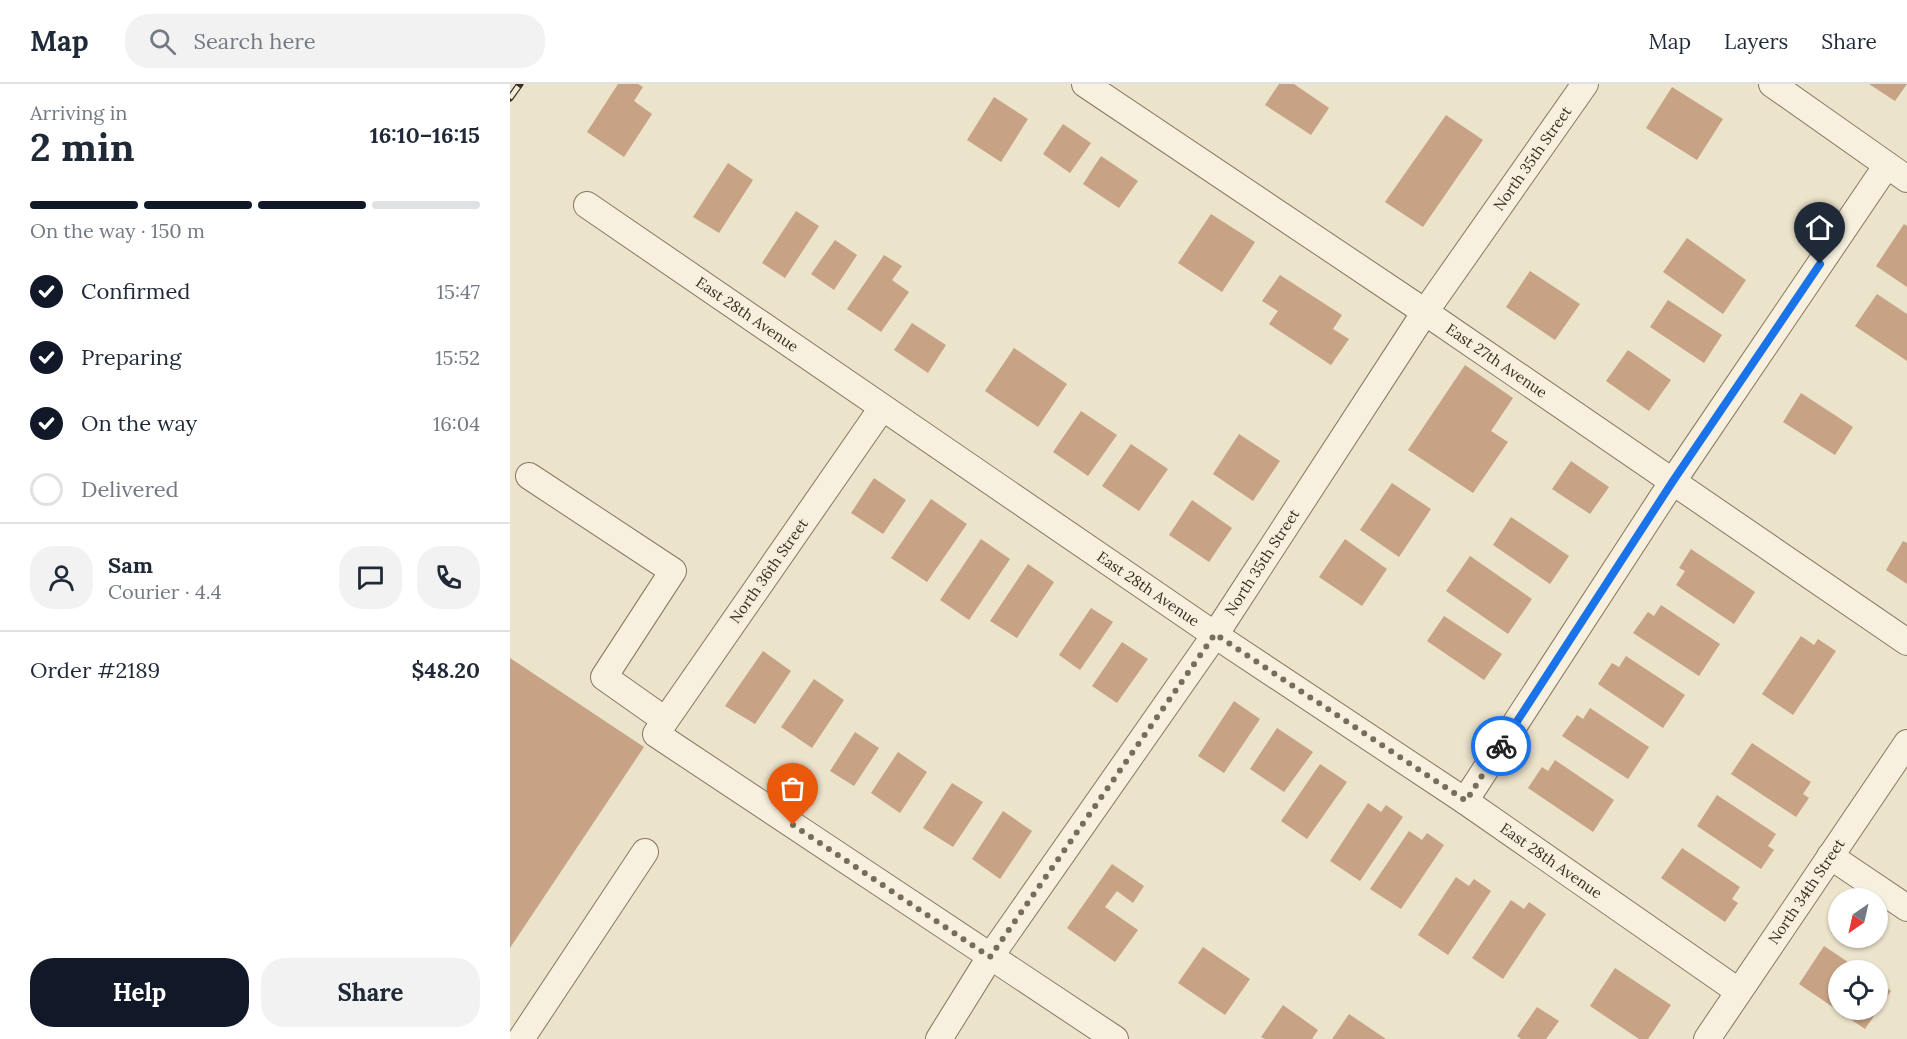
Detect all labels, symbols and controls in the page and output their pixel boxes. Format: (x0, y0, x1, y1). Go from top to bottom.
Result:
search box (125, 14, 545, 68)
text: Map (30, 23, 89, 59)
icon: search (146, 25, 179, 58)
text: Search here (194, 27, 316, 55)
text: Map (1648, 28, 1691, 55)
text: Layers (1724, 28, 1788, 55)
text: Share (1821, 28, 1877, 55)
text: Arriving in (30, 100, 127, 125)
street label: North 35th Street (1489, 102, 1576, 214)
text: 16:10–16:15 (370, 121, 480, 149)
text: 2 min (30, 122, 135, 172)
pin (1794, 202, 1845, 264)
icon: home (1803, 211, 1836, 244)
text: On the way · 150 m (30, 218, 205, 243)
street label: East 28th Avenue (692, 272, 802, 356)
icon: check (30, 275, 63, 308)
text: Confirmed (81, 277, 190, 305)
text: 15:47 (437, 279, 480, 304)
street label: East 27th Avenue (1442, 319, 1551, 402)
icon: check (30, 341, 63, 374)
text: Preparing (81, 343, 181, 371)
text: 15:52 (435, 345, 480, 370)
icon: check (30, 407, 63, 440)
text: On the way (81, 409, 197, 437)
text: 16:04 (433, 411, 480, 436)
text: Delivered (81, 475, 179, 503)
street label: North 35th Street (1220, 505, 1303, 619)
street label: North 36th Street (725, 514, 812, 627)
button: person (30, 546, 93, 609)
button: chat (339, 546, 402, 609)
button: phone (417, 546, 480, 609)
street label: East 28th Avenue (1093, 547, 1203, 631)
text: Sam (108, 551, 153, 579)
text: Courier · 4.4 (108, 579, 222, 604)
text: Order #2189 (30, 656, 160, 684)
text: $48.20 (412, 656, 480, 684)
courier (1471, 716, 1531, 776)
icon: bike (1485, 730, 1518, 763)
pin (767, 763, 818, 825)
icon: bag (776, 772, 809, 805)
street label: East 28th Avenue (1497, 818, 1606, 903)
street label: North 34th Street (1764, 835, 1849, 948)
north arrow (1828, 888, 1888, 948)
map controls (1828, 888, 1888, 1020)
button: Help (30, 958, 249, 1027)
button: Share (261, 958, 480, 1027)
button: locate (1828, 960, 1888, 1020)

